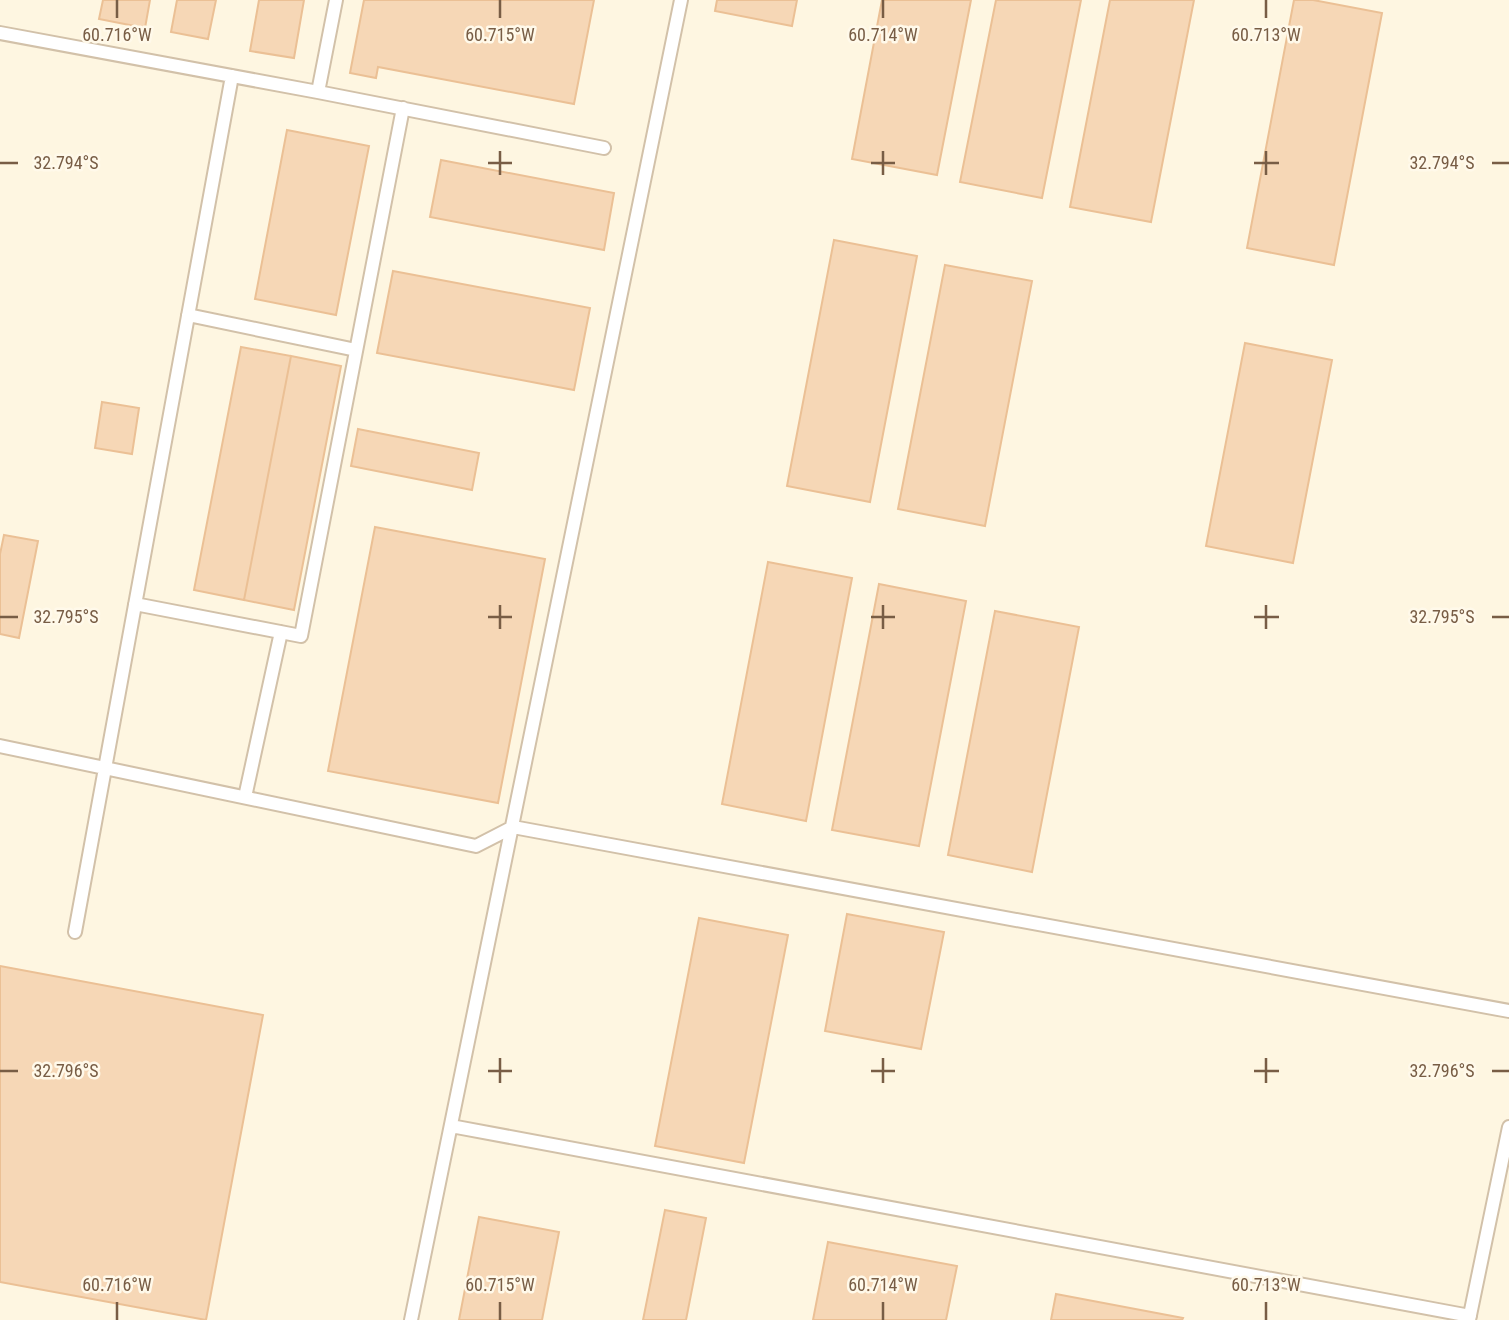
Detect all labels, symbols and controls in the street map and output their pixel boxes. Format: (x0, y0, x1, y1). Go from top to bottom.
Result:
text: 60.716°W (82, 24, 152, 45)
text: 60.715°W (465, 24, 535, 45)
text: 60.714°W (848, 24, 918, 45)
text: 60.713°W (1231, 24, 1301, 45)
text: 32.794°S (33, 152, 99, 173)
text: 32.794°S (1409, 152, 1475, 173)
text: 32.795°S (33, 606, 99, 627)
text: 32.795°S (1409, 606, 1475, 627)
text: 32.796°S (33, 1060, 99, 1081)
text: 32.796°S (1409, 1060, 1475, 1081)
text: 60.716°W (82, 1274, 152, 1295)
text: 60.715°W (465, 1274, 535, 1295)
text: 60.714°W (848, 1274, 918, 1295)
text: 60.713°W (1231, 1274, 1301, 1295)

